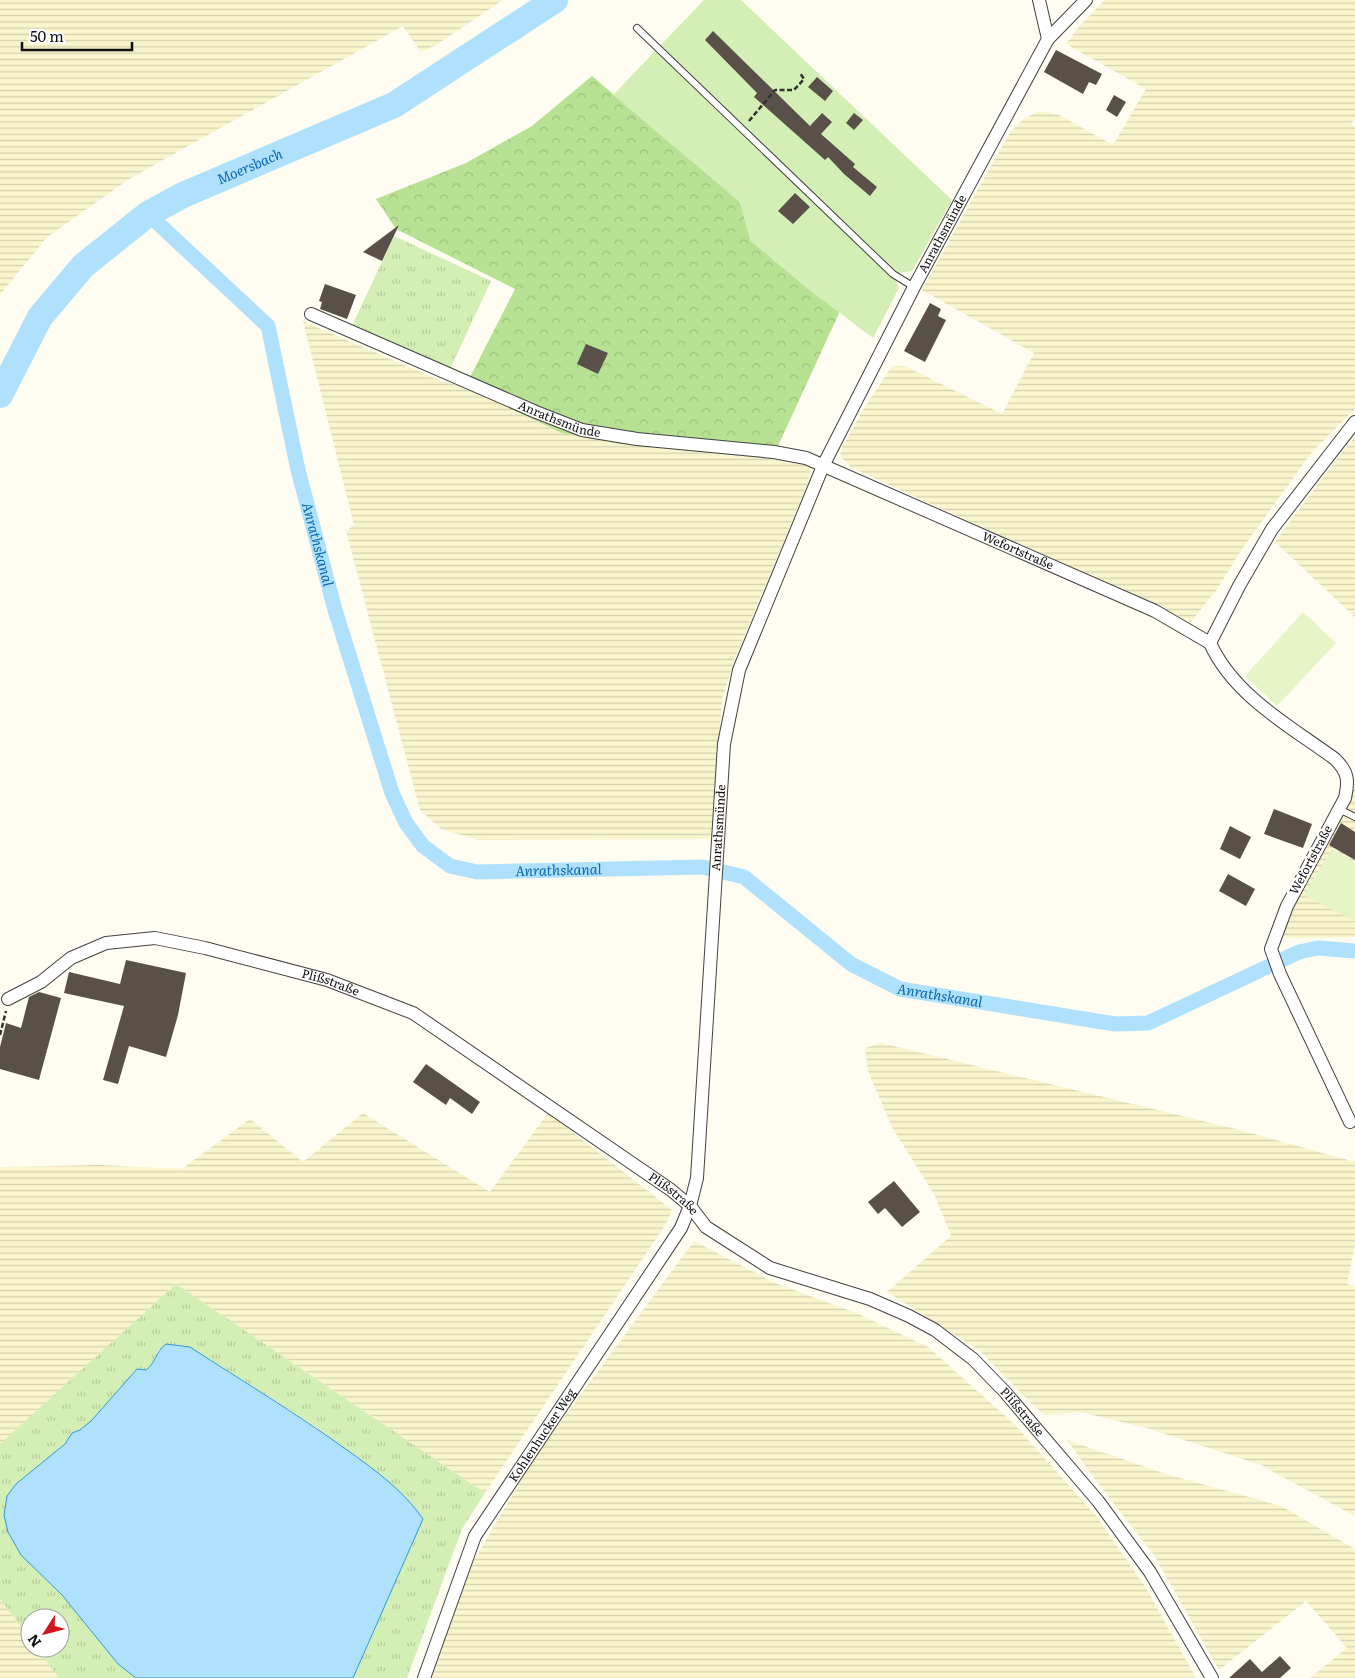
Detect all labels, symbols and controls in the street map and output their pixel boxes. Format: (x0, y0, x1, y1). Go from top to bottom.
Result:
scale bar (22, 20, 132, 52)
text: 50 m (30, 24, 64, 47)
water label: Moersbach (214, 143, 286, 188)
street label: Anrathsmünde (913, 191, 970, 276)
street label: Anrathsmünde (516, 395, 602, 441)
water label: Anrathskanal (298, 500, 339, 588)
street label: Wefortstraße (980, 526, 1057, 574)
street label: Anrathsmünde (706, 784, 729, 871)
street label: Wefortstraße (1284, 822, 1336, 897)
water label: Anrathskanal (515, 858, 602, 880)
street label: Plißstraße (300, 964, 362, 1000)
water label: Anrathskanal (895, 978, 984, 1011)
street label: Plißstraße (645, 1167, 703, 1218)
street label: Plißstraße (997, 1382, 1049, 1440)
street label: Kohlenhucker Weg (504, 1384, 579, 1485)
north arrow (20, 1608, 70, 1658)
text: N (22, 1630, 45, 1652)

